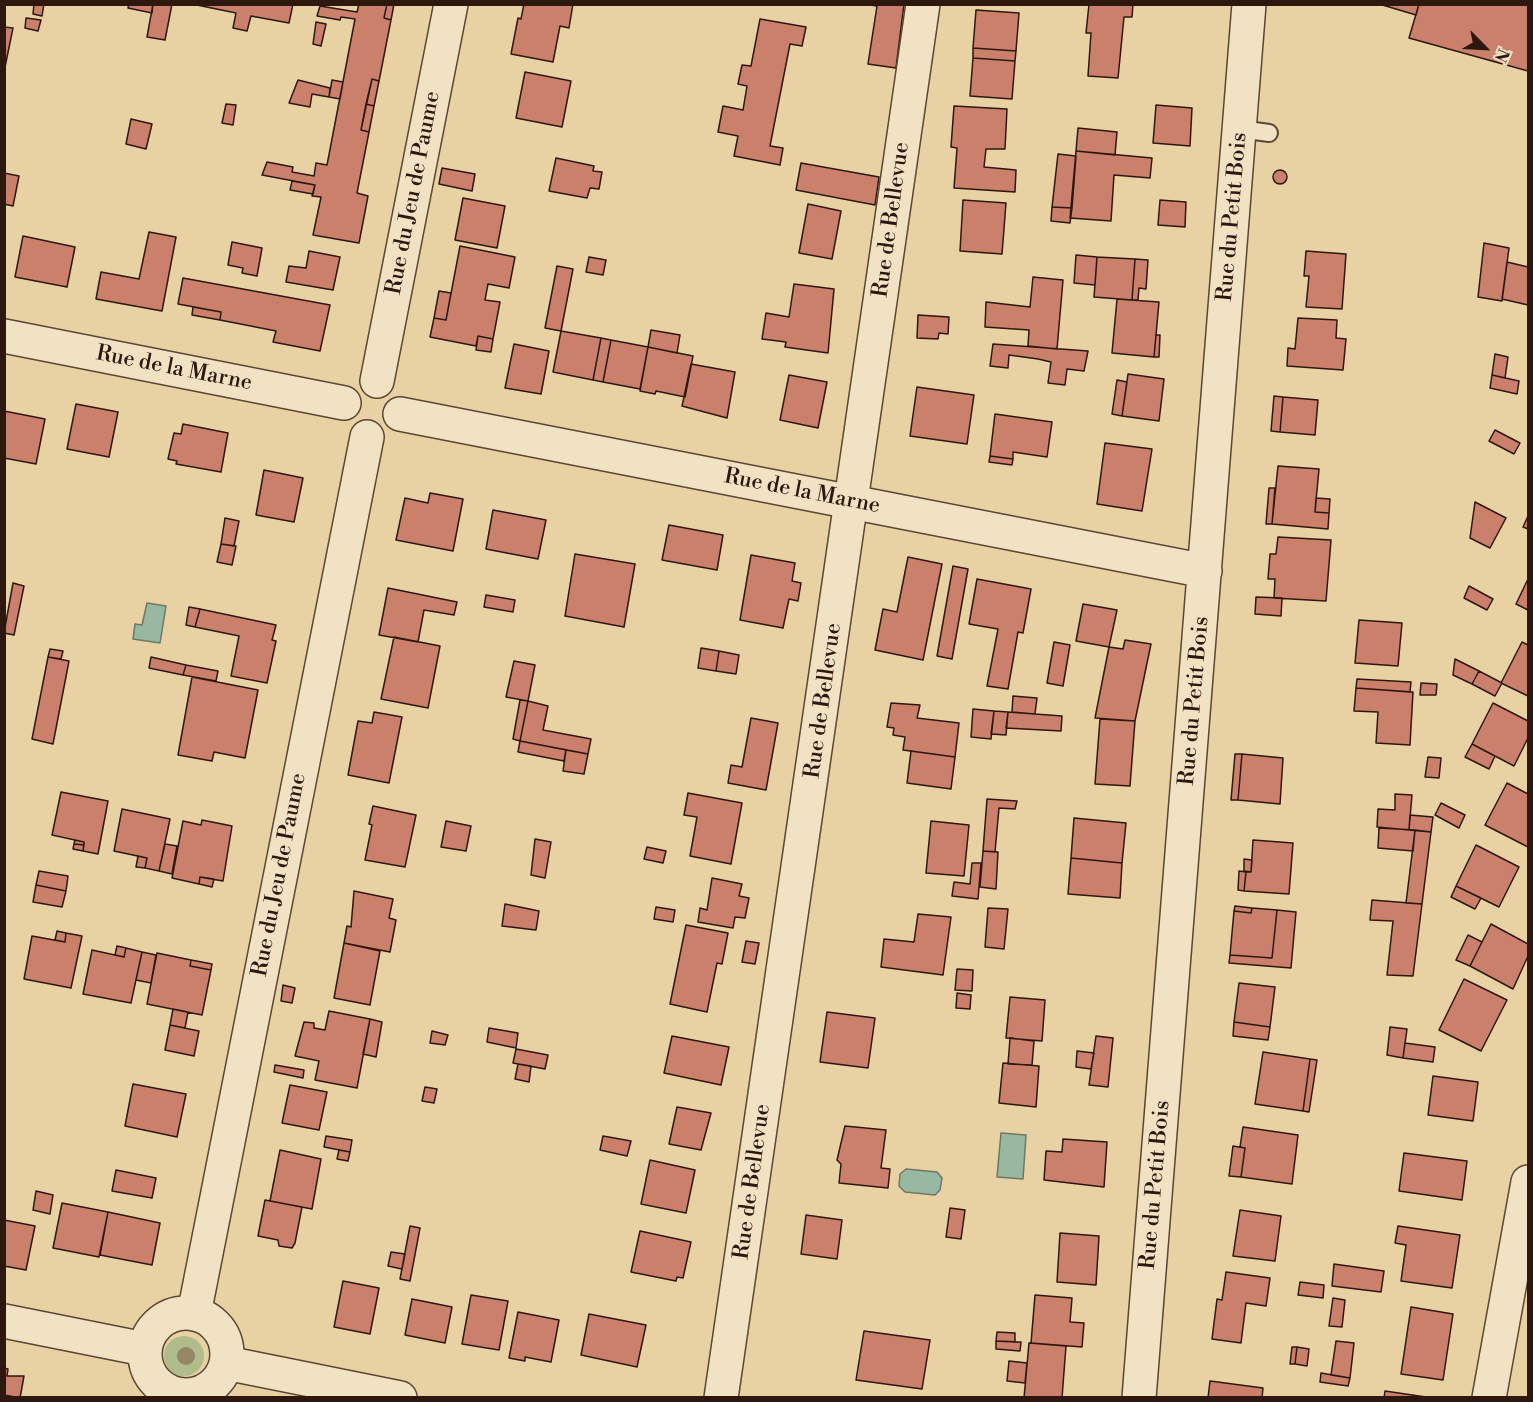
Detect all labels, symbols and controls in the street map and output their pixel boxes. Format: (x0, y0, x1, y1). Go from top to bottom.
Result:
north arrow (1455, 18, 1515, 78)
text: N (1490, 45, 1513, 65)
street label: Rue du Jeu de Paume (381, 89, 447, 297)
street label: Rue du Petit Bois (1212, 131, 1254, 303)
street label: Rue de Bellevue (868, 141, 916, 299)
street label: Rue de la Marne (94, 341, 254, 397)
street label: Rue de la Marne (722, 464, 882, 520)
street label: Rue du Petit Bois (1174, 615, 1216, 787)
street label: Rue de Bellevue (800, 622, 848, 780)
street label: Rue du Jeu de Paume (247, 771, 313, 979)
street label: Rue du Petit Bois (1135, 1099, 1177, 1271)
street label: Rue de Bellevue (729, 1103, 777, 1261)

